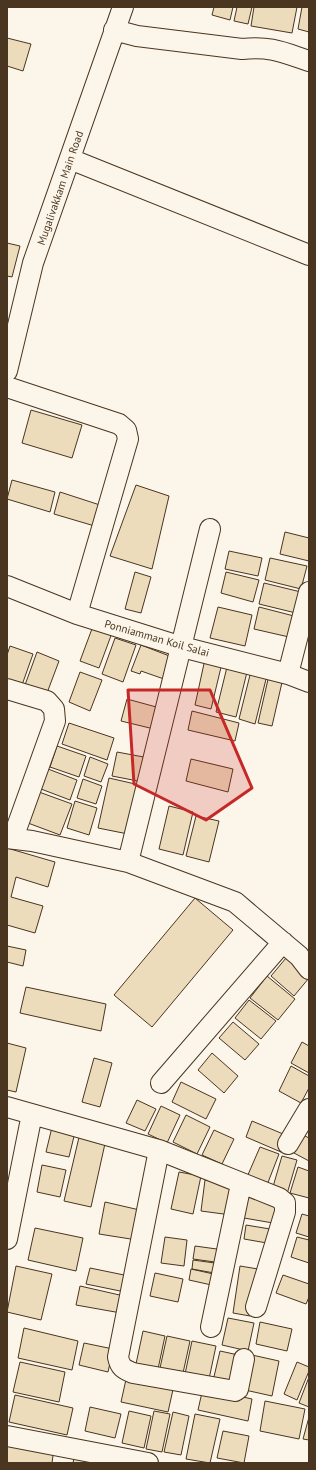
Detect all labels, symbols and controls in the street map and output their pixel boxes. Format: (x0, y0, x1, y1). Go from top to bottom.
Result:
street label: Mugalivakkam Main Road (34, 129, 86, 247)
street label: Ponniamman Koil Salai (103, 616, 211, 660)

